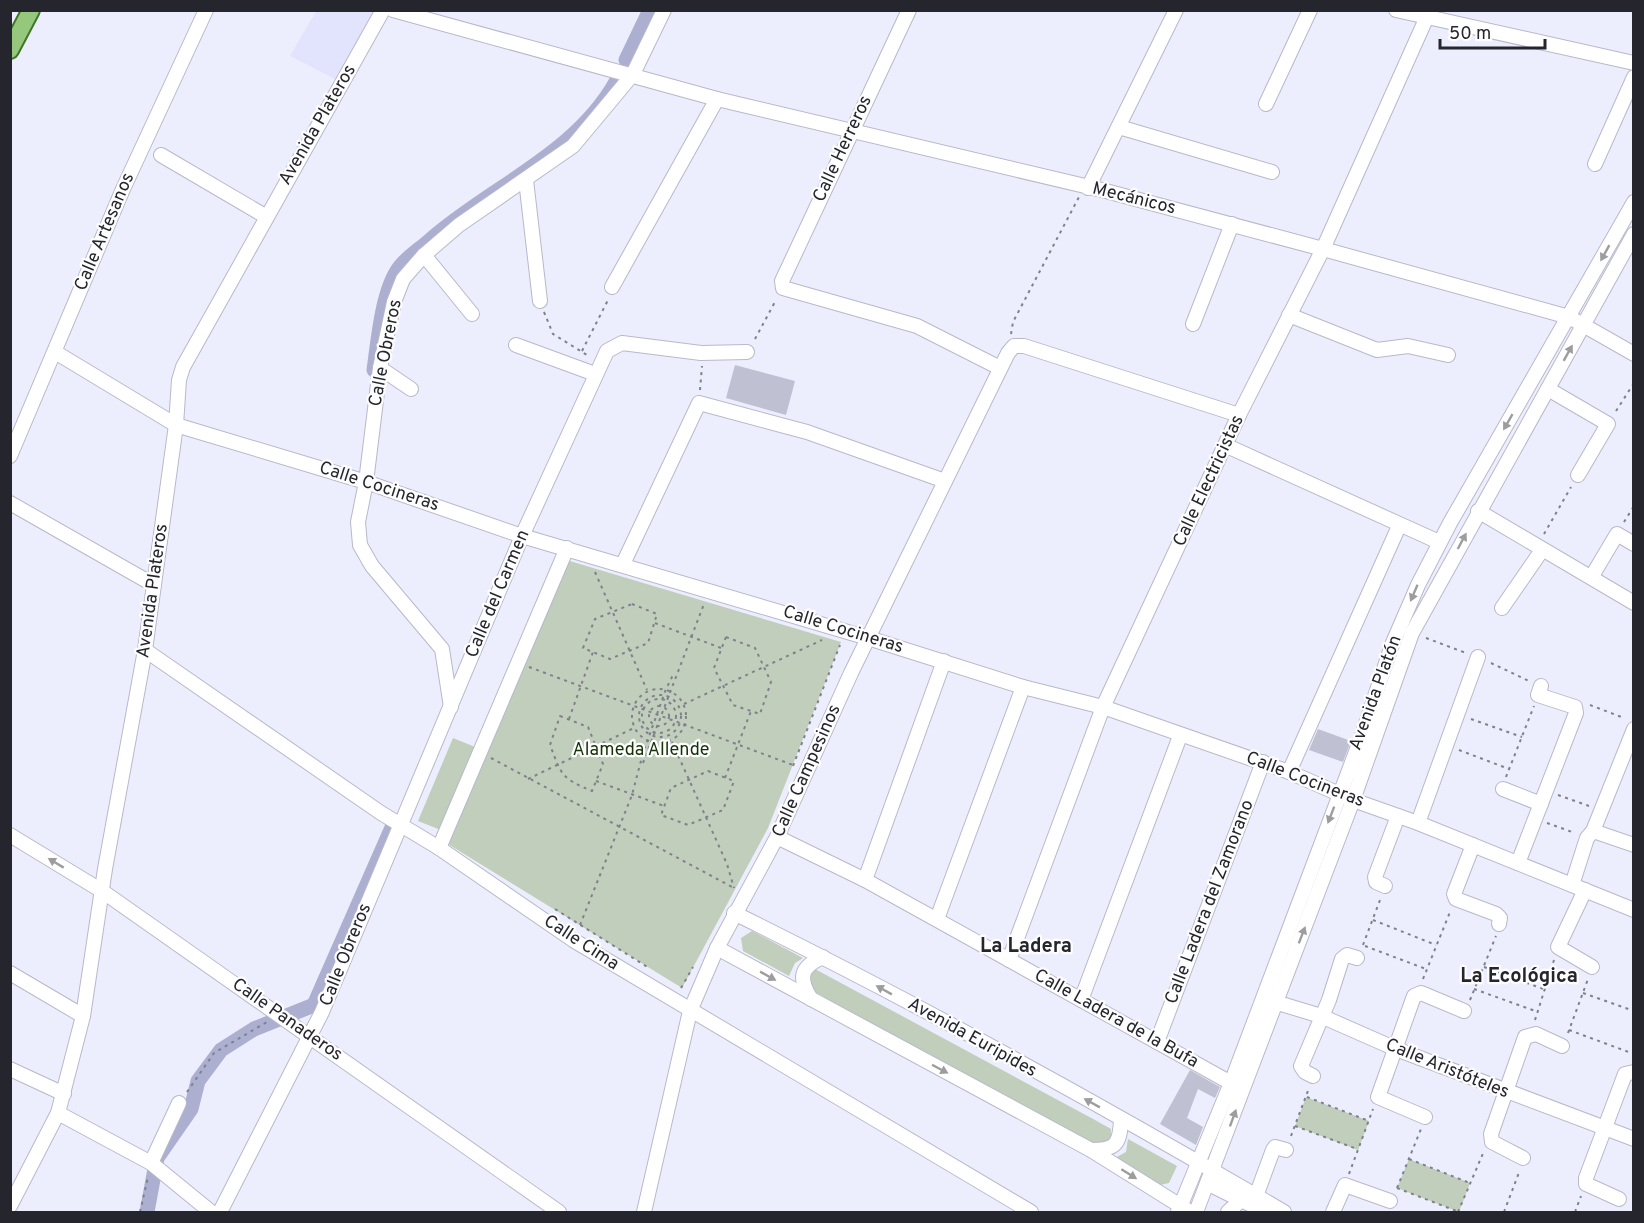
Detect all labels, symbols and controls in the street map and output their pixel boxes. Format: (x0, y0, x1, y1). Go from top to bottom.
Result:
scale bar (1440, 12, 1545, 50)
text: 50 m (1449, 23, 1491, 46)
street label: Avenida Plateros (274, 61, 362, 189)
street label: Calle Herreros (808, 92, 878, 206)
street label: Calle Artesanos (70, 169, 140, 295)
street label: Mecánicos (1090, 178, 1178, 220)
one-way arrow (1600, 245, 1610, 262)
street label: Calle Obreros (364, 297, 408, 409)
one-way arrow (1563, 344, 1573, 361)
street label: Calle Electricistas (1168, 411, 1250, 551)
one-way arrow (1503, 414, 1513, 431)
street label: Calle Cocineras (316, 457, 442, 517)
street label: Avenida Plateros (132, 522, 174, 660)
street label: Calle del Carmen (461, 526, 535, 662)
one-way arrow (1457, 533, 1467, 550)
one-way arrow (1409, 584, 1419, 602)
street label: Calle Cocineras (780, 601, 906, 659)
street label: Avenida Platón (1345, 632, 1407, 754)
street label: Calle Campesinos (767, 701, 847, 841)
park label: Alameda Allende (573, 739, 709, 762)
street label: Calle Cocineras (1243, 747, 1367, 813)
street label: Calle Ladera del Zamorano (1160, 797, 1260, 1007)
one-way arrow (1326, 806, 1335, 824)
one-way arrow (48, 858, 64, 869)
street label: Calle Obreros (315, 900, 377, 1010)
street label: Calle Cima (539, 910, 623, 976)
one-way arrow (1297, 926, 1307, 944)
district label: La Ladera (980, 934, 1072, 960)
street label: Calle Ladera de la Bufa (1030, 964, 1202, 1074)
district label: La Ecológica (1460, 964, 1578, 990)
one-way arrow (760, 971, 777, 981)
street label: Calle Panaderos (227, 973, 347, 1067)
one-way arrow (875, 985, 892, 995)
street label: Avenida Euripides (903, 993, 1041, 1083)
street label: Calle Aristóteles (1382, 1034, 1512, 1104)
one-way arrow (932, 1064, 949, 1074)
one-way arrow (1083, 1098, 1100, 1108)
one-way arrow (1229, 1109, 1239, 1127)
one-way arrow (1121, 1168, 1137, 1179)

